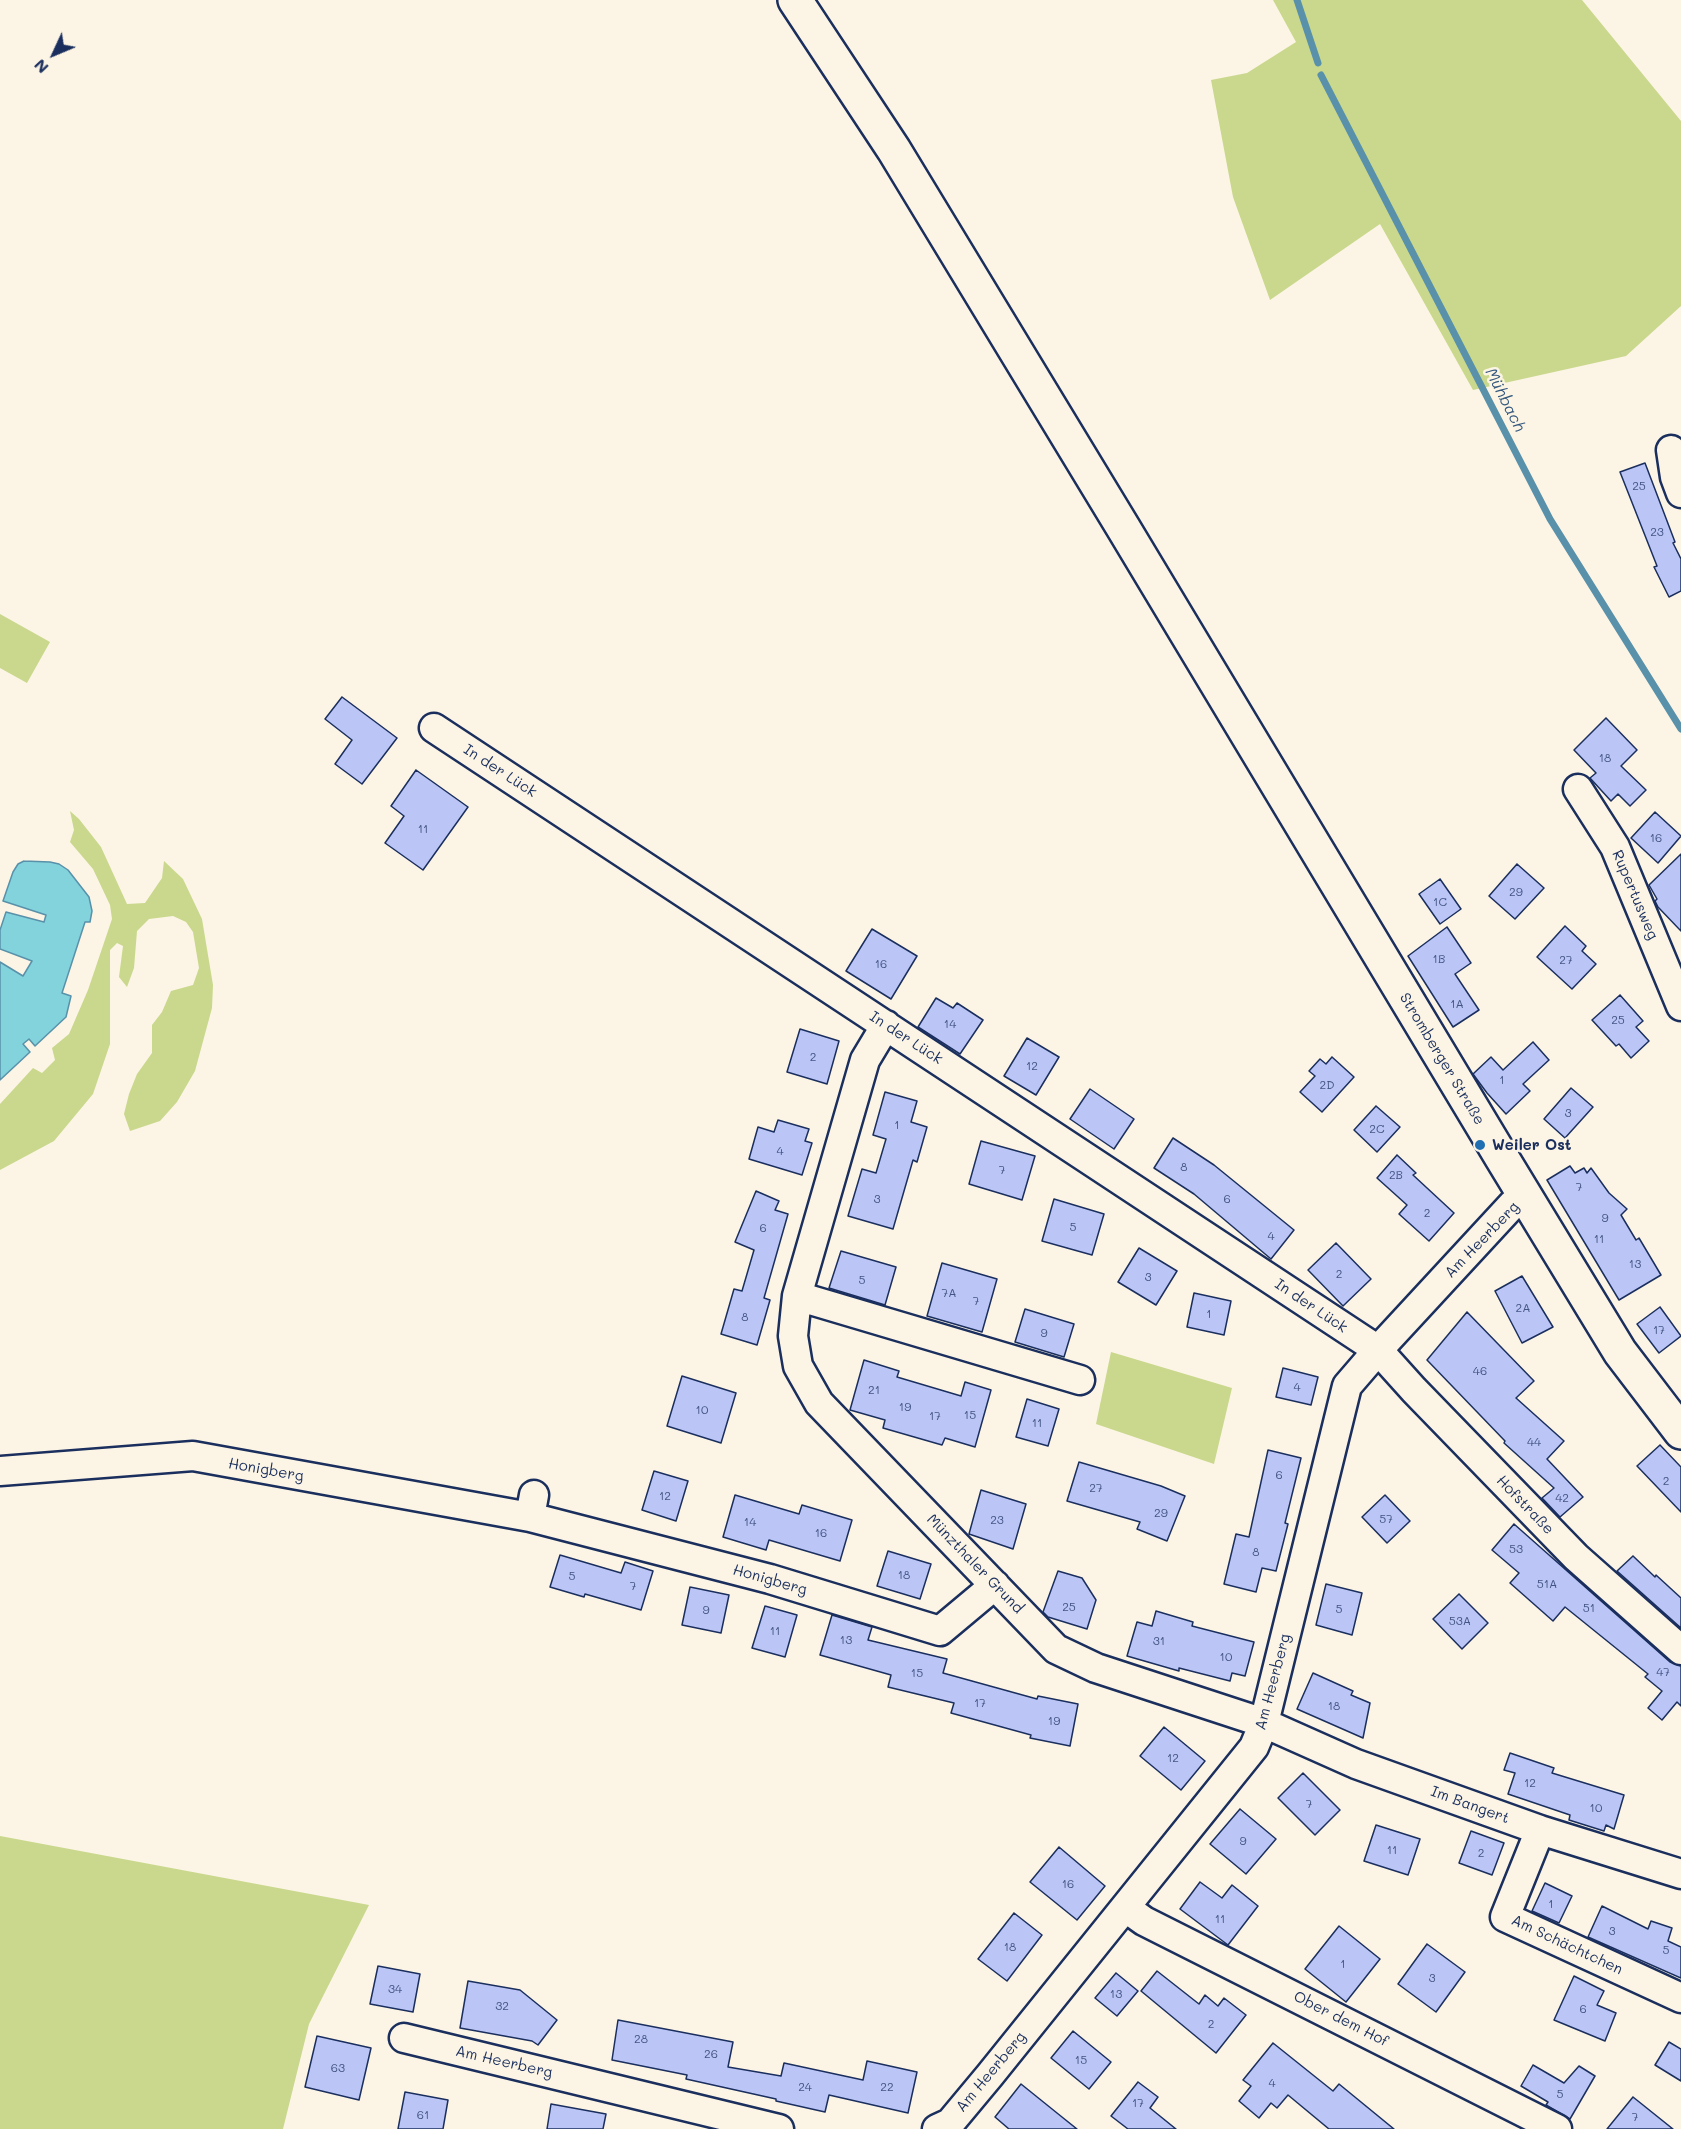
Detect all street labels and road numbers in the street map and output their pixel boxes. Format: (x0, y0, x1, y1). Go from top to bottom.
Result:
street label: In der Lück (460, 741, 540, 801)
street label: Rupertusweg (1608, 847, 1662, 943)
street label: Stromberger Straße (1395, 990, 1489, 1128)
street label: In der Lück (866, 1008, 946, 1068)
street label: Am Heerberg (1441, 1198, 1523, 1282)
street label: In der Lück (1271, 1275, 1351, 1337)
street label: Honigberg (227, 1455, 305, 1485)
street label: Hofstraße (1492, 1472, 1558, 1538)
street label: Münzthaler Grund (923, 1511, 1027, 1617)
street label: Honigberg (731, 1561, 809, 1599)
street label: Am Heerberg (1251, 1632, 1295, 1732)
street label: Im Bangert (1428, 1782, 1512, 1828)
street label: Am Schächtchen (1508, 1911, 1626, 1979)
street label: Ober dem Hof (1291, 1987, 1391, 2051)
street label: Am Heerberg (952, 2028, 1030, 2116)
street label: Am Heerberg (454, 2042, 554, 2082)

